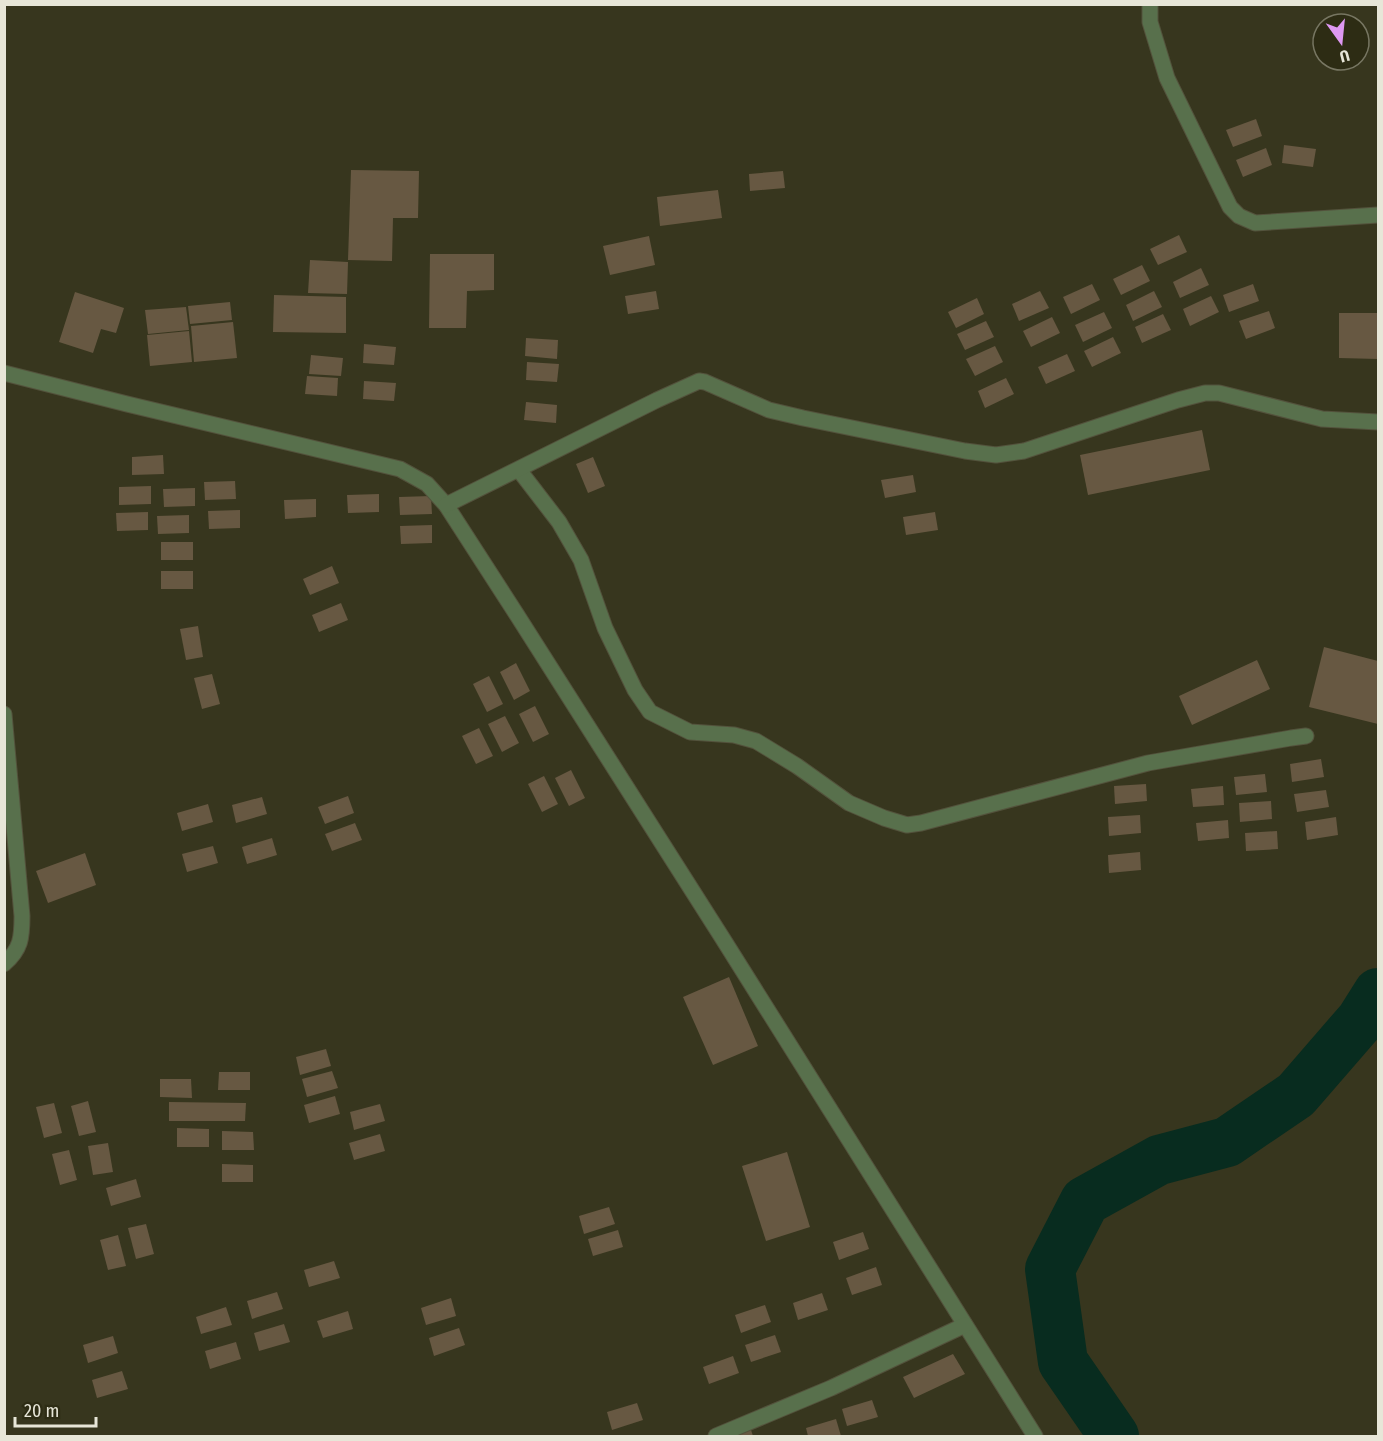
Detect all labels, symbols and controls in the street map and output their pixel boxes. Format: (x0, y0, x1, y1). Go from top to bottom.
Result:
north arrow (1311, 12, 1371, 72)
text: U (1338, 46, 1352, 66)
scale bar (15, 1390, 96, 1428)
text: 20 m (24, 1400, 59, 1422)

